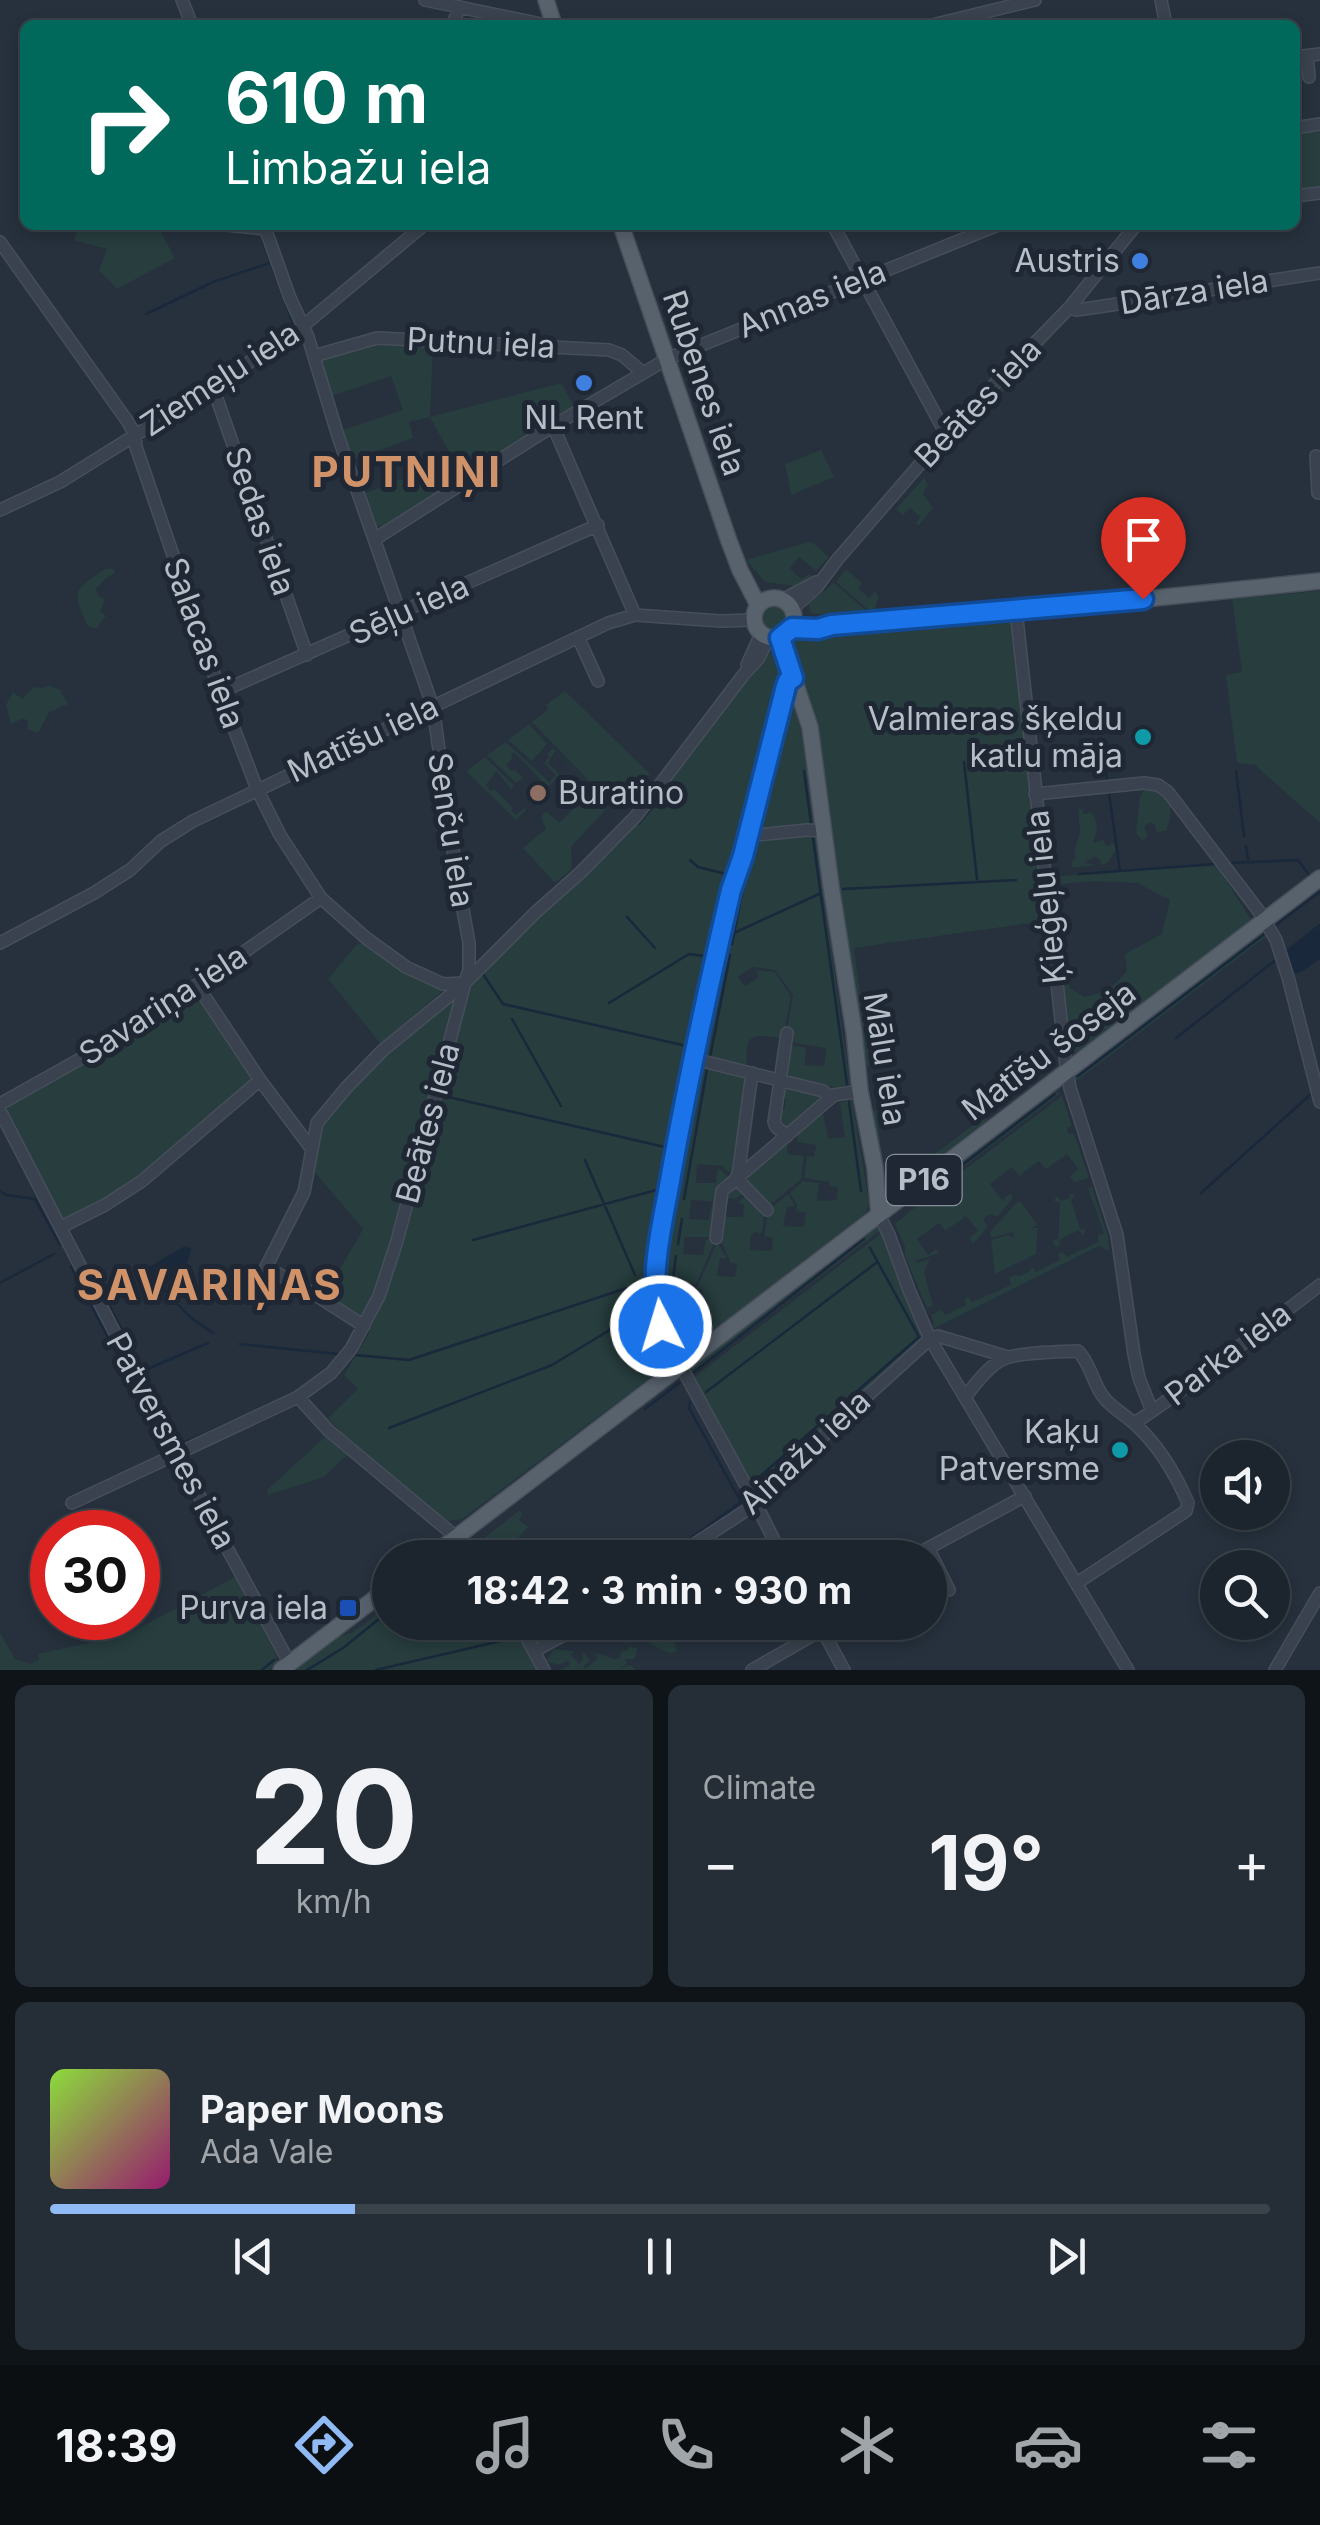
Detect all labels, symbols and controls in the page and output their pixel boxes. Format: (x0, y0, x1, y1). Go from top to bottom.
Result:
text: 610 m (225, 55, 428, 140)
icon: right (60, 60, 190, 190)
text: Limbažu iela (225, 140, 491, 195)
place label: Austris (1014, 241, 1120, 280)
marker: Austris (1129, 250, 1151, 272)
street label: Annas iela (732, 251, 891, 346)
street label: Dārza iela (1117, 261, 1271, 322)
street label: Rubenes iela (655, 285, 754, 481)
street label: Ziemeļu iela (133, 313, 306, 444)
street label: Putnu iela (406, 319, 556, 366)
street label: Beātes iela (906, 330, 1049, 475)
marker: NL Rent (573, 372, 595, 394)
place label: NL Rent (524, 398, 644, 437)
street label: Sedas iela (217, 441, 304, 600)
district label: PUTNIŅI (311, 446, 503, 497)
pin (1101, 497, 1186, 600)
icon: arrive (1116, 512, 1171, 567)
street label: Salacas iela (156, 552, 253, 734)
street label: Sēļu iela (343, 566, 475, 653)
street label: Matīšu iela (281, 687, 444, 790)
place label: Valmieras šķeldu katlu māja (868, 699, 1123, 775)
marker: Valmieras šķeldu katlu māja (1132, 726, 1154, 748)
street label: Senču iela (420, 750, 483, 910)
place label: Buratino (558, 773, 684, 812)
marker: Buratino (527, 782, 549, 804)
street label: Ķieģeļu iela (1017, 808, 1074, 986)
street label: Savariņa iela (72, 936, 254, 1073)
street label: Matīšu šoseja (954, 973, 1143, 1129)
street label: Mālu iela (856, 989, 915, 1128)
street label: Beātes iela (387, 1038, 468, 1207)
road number: P16 (886, 1155, 962, 1205)
district label: SAVARIŅAS (77, 1259, 343, 1310)
position arrow (609, 1274, 713, 1378)
street label: Parka iela (1157, 1294, 1298, 1414)
street label: Patversmes iela (98, 1326, 245, 1556)
street label: Ainažu iela (731, 1381, 878, 1522)
place label: Kaķu Patversme (939, 1412, 1100, 1488)
marker: Kaķu Patversme (1109, 1439, 1131, 1461)
map controls (1200, 1440, 1290, 1640)
button: sound (1200, 1440, 1290, 1530)
speed limit sign: 30 (30, 1510, 160, 1640)
button: search (1200, 1550, 1290, 1640)
text: 18:42 · 3 min · 930 m (467, 1567, 852, 1613)
place label: Purva iela (179, 1588, 328, 1627)
marker: Purva iela (337, 1597, 359, 1619)
text: 20 (249, 1738, 419, 1895)
text: Climate (703, 1768, 816, 1807)
text: 19° (928, 1817, 1044, 1908)
text: − (703, 1830, 739, 1896)
text: + (1234, 1830, 1270, 1896)
text: km/h (296, 1882, 372, 1921)
text: Paper Moons (200, 2086, 444, 2132)
text: Ada Vale (200, 2132, 333, 2171)
icon: previous (226, 2229, 281, 2284)
icon: pause (632, 2229, 687, 2284)
icon: next (1039, 2229, 1094, 2284)
icon: directions (289, 2410, 359, 2480)
icon: music (470, 2410, 540, 2480)
icon: phone (651, 2410, 721, 2480)
icon: climate (832, 2410, 902, 2480)
icon: car (1013, 2410, 1083, 2480)
icon: filters (1194, 2410, 1264, 2480)
text: 18:39 (56, 2418, 178, 2473)

